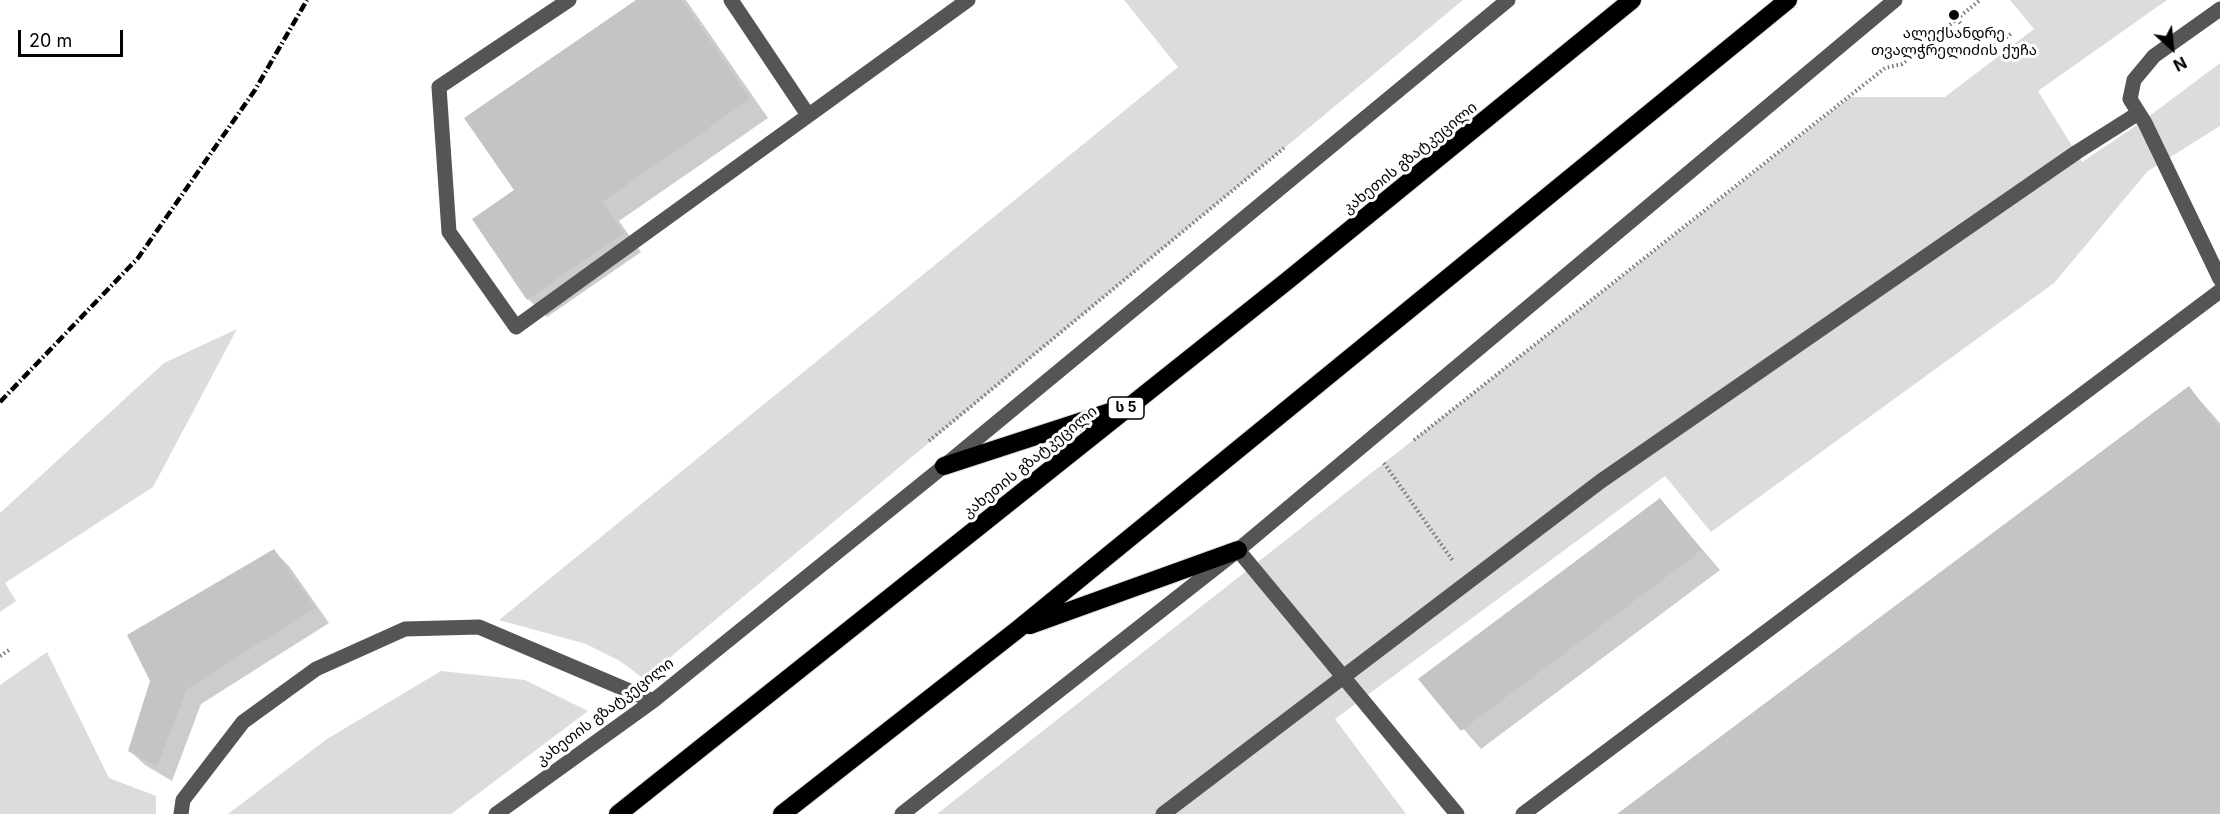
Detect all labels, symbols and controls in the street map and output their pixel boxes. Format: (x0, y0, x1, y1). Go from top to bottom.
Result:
marker: ალექსანდრე თვალჭრელიძის ქუჩა (1947, 8, 1961, 22)
scale bar (21, 18, 126, 56)
north arrow (2142, 18, 2202, 78)
place label: ალექსანდრე თვალჭრელიძის ქუჩა (1871, 24, 2037, 59)
text: 20 m (29, 30, 72, 51)
text: N (2170, 52, 2190, 76)
street label: კახეთის გზატკეცილი (1339, 98, 1481, 218)
road number: ს 5 (1108, 397, 1144, 419)
street label: კახეთის გზატკეცილი (959, 402, 1101, 522)
street label: კახეთის გზატკეცილი (533, 654, 677, 770)

